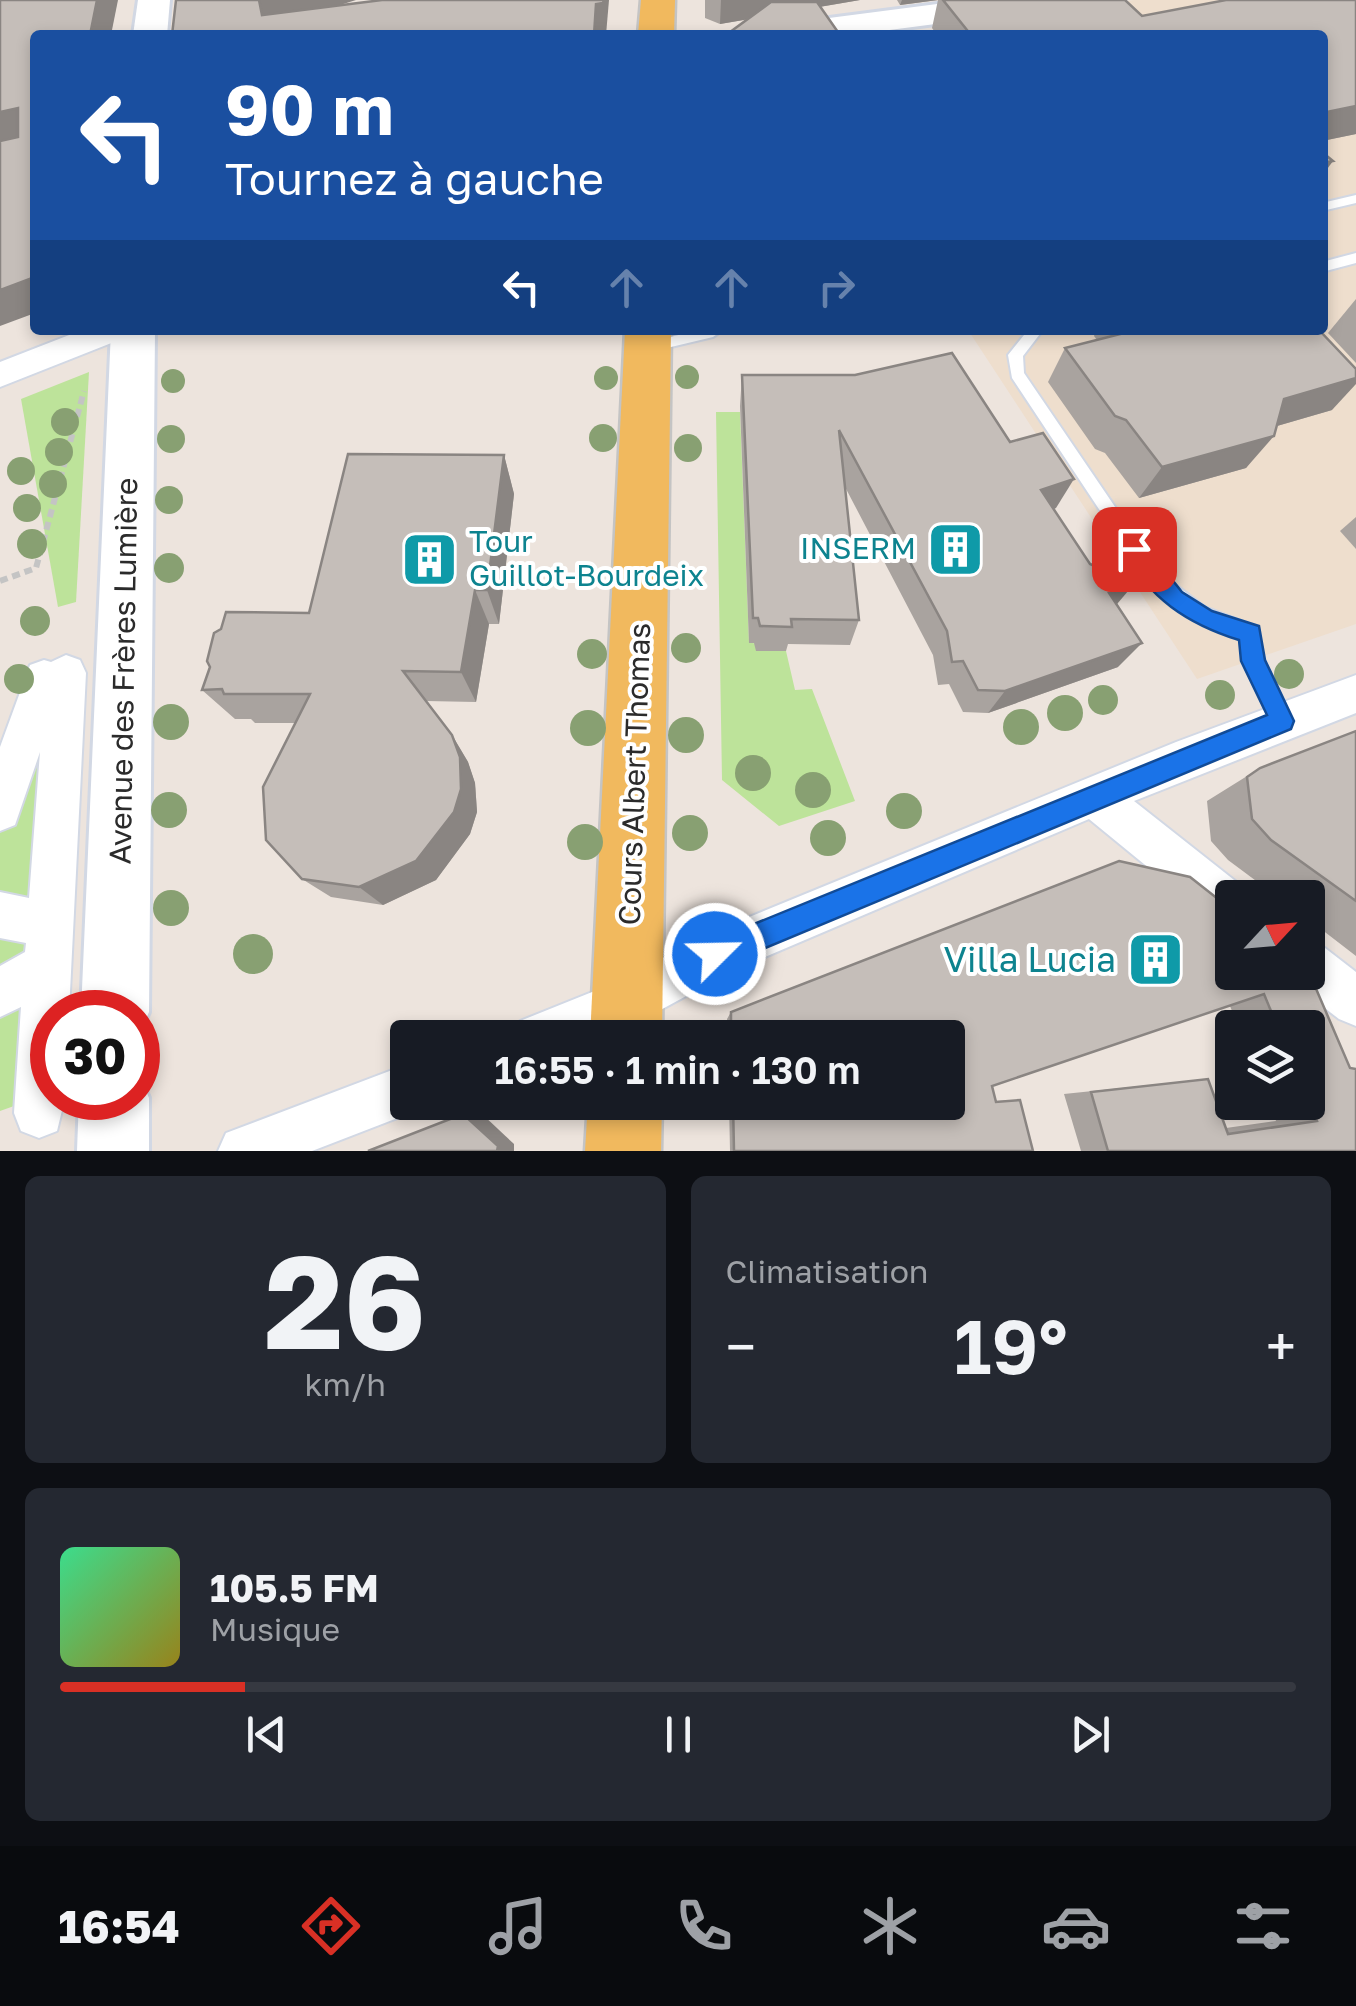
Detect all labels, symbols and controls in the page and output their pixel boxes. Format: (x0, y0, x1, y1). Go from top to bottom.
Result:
text: 90 m (225, 66, 394, 150)
icon: left (60, 70, 190, 200)
text: Tournez à gauche (225, 151, 604, 205)
icon: left (494, 260, 549, 315)
icon: ahead (599, 260, 654, 315)
icon: ahead (704, 260, 759, 315)
icon: right (809, 260, 864, 315)
street label: Avenue des Frères Lumière (102, 477, 144, 865)
pin (1092, 507, 1177, 592)
building icon: INSERM (925, 519, 985, 579)
icon: arrive (1107, 522, 1162, 577)
place label: Tour Guillot-Bourdeix (469, 523, 704, 593)
building icon: Tour Guillot-Bourdeix (400, 529, 460, 589)
place label: INSERM (800, 530, 916, 566)
street label: Cours Albert Thomas (611, 622, 657, 926)
north arrow (1215, 880, 1325, 990)
map controls (1215, 880, 1325, 1120)
position arrow (663, 902, 767, 1006)
building icon: Villa Lucia (1125, 930, 1185, 990)
place label: Villa Lucia (944, 938, 1116, 980)
speed limit sign: 30 (30, 990, 160, 1120)
button: layers (1215, 1010, 1325, 1120)
text: 16:55 · 1 min · 130 m (494, 1047, 861, 1092)
text: 26 (264, 1222, 426, 1378)
text: Climatisation (726, 1252, 929, 1290)
text: 19° (954, 1300, 1068, 1391)
text: − (726, 1313, 756, 1379)
text: + (1266, 1313, 1296, 1379)
text: km/h (305, 1365, 386, 1403)
text: 105.5 FM (210, 1565, 379, 1610)
text: Musique (210, 1610, 340, 1648)
icon: previous (239, 1707, 294, 1762)
icon: pause (651, 1707, 706, 1762)
icon: next (1063, 1707, 1118, 1762)
icon: directions (296, 1891, 366, 1961)
icon: music (483, 1891, 553, 1961)
icon: phone (669, 1891, 739, 1961)
icon: climate (855, 1891, 925, 1961)
icon: car (1041, 1891, 1111, 1961)
icon: filters (1228, 1891, 1298, 1961)
text: 16:54 (58, 1899, 180, 1953)

